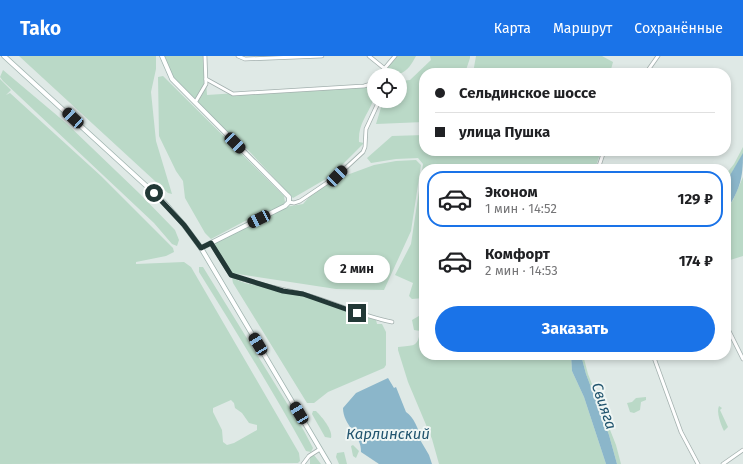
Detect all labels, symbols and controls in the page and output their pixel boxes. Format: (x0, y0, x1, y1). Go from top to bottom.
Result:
text: Tako (20, 17, 61, 40)
text: Карта (494, 20, 531, 37)
text: Маршрут (553, 20, 612, 37)
text: Сохранённые (634, 20, 723, 37)
map controls (367, 68, 407, 108)
button: locate (367, 68, 407, 108)
text: Сельдинское шоссе (459, 84, 596, 102)
car (60, 105, 86, 131)
text: улица Пушка (459, 123, 550, 141)
car (222, 130, 248, 156)
car (324, 163, 350, 189)
icon: car (437, 181, 473, 217)
text: Эконом (485, 183, 538, 201)
route start (145, 184, 163, 202)
text: 129 ₽ (678, 190, 713, 208)
text: 1 мин · 14:52 (485, 201, 557, 216)
car (246, 208, 272, 230)
icon: car (437, 243, 473, 279)
text: Комфорт (485, 245, 550, 263)
text: 174 ₽ (679, 252, 713, 270)
callout: 2 мин (324, 255, 390, 283)
text: 2 мин (340, 261, 374, 276)
text: 2 мин · 14:53 (485, 263, 558, 278)
route end (348, 304, 366, 322)
button: Заказать (435, 306, 715, 352)
car (247, 331, 269, 357)
water label: Свияга (588, 380, 620, 432)
car (288, 400, 310, 426)
water label: Карлинский (346, 425, 430, 443)

